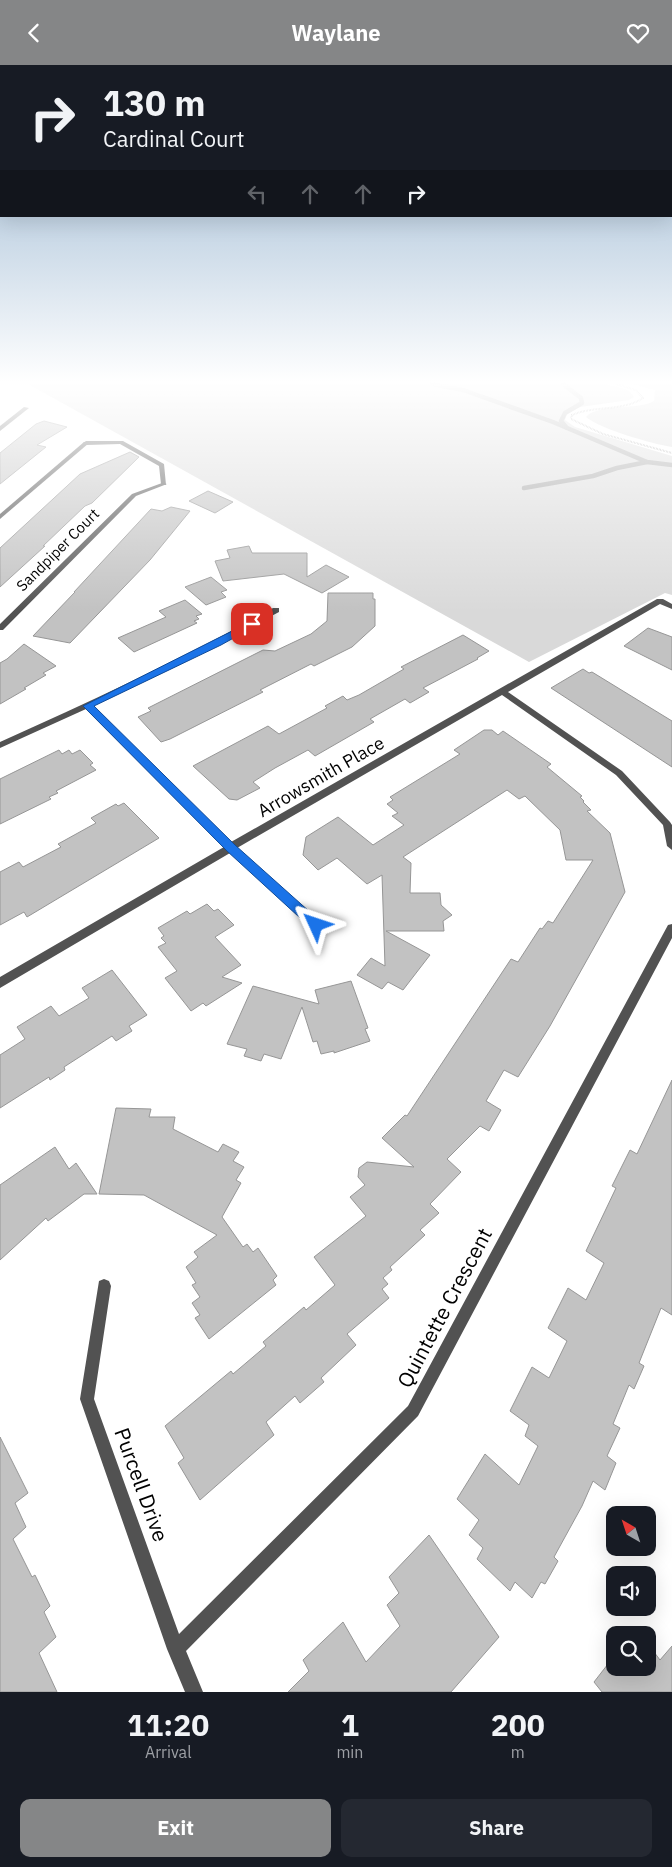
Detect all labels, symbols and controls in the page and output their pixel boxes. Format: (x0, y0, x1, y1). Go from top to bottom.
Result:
text: Waylane (291, 18, 381, 47)
icon: back (20, 19, 48, 47)
icon: heart (624, 19, 652, 47)
text: 130 m (103, 80, 206, 126)
icon: right (20, 85, 85, 150)
text: Cardinal Court (103, 124, 244, 153)
icon: left (243, 180, 271, 208)
icon: ahead (296, 180, 324, 208)
icon: ahead (349, 180, 377, 208)
icon: right (402, 180, 430, 208)
street label: Sandpiper Court (12, 504, 103, 595)
pin (231, 603, 273, 645)
icon: arrive (238, 610, 266, 638)
street label: Arrowsmith Place (253, 731, 388, 822)
position arrow (289, 898, 341, 950)
street label: Quintette Crescent (390, 1223, 498, 1392)
street label: Purcell Drive (108, 1424, 175, 1545)
north arrow (606, 1506, 656, 1556)
map controls (606, 1506, 656, 1676)
button: sound (606, 1566, 656, 1616)
button: search (606, 1626, 656, 1676)
text: 11:20 (127, 1705, 209, 1744)
text: 1 (341, 1705, 359, 1744)
text: 200 (491, 1705, 545, 1744)
text: Arrival (145, 1742, 192, 1762)
text: min (336, 1742, 363, 1762)
text: m (511, 1742, 525, 1762)
button: Exit (20, 1799, 331, 1857)
button: Share (341, 1799, 652, 1857)

